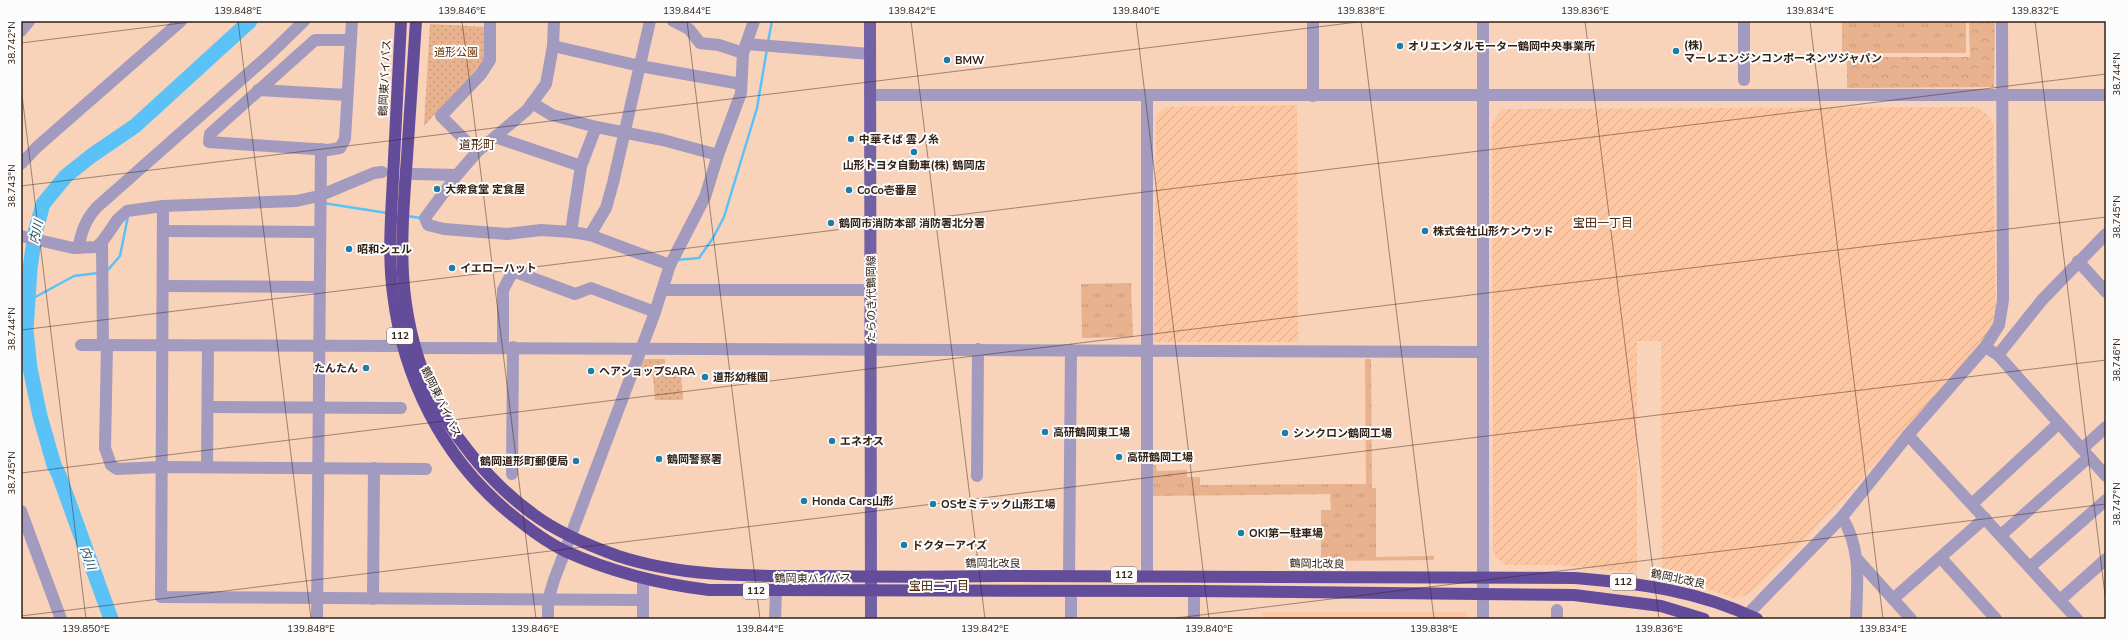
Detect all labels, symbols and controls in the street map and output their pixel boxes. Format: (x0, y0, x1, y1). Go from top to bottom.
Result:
text: 139.848°E (214, 4, 262, 18)
text: 139.846°E (438, 4, 486, 18)
text: 139.844°E (663, 4, 711, 18)
text: 139.842°E (888, 4, 936, 18)
text: 139.840°E (1112, 4, 1160, 18)
text: 139.838°E (1337, 4, 1385, 18)
text: 139.836°E (1561, 4, 1609, 18)
text: 139.834°E (1786, 4, 1834, 18)
text: 139.832°E (2011, 4, 2059, 18)
text: 38.742°N (5, 21, 19, 65)
place label: (株) マーレエンジンコンポーネンツジャパン (1684, 38, 1882, 66)
street label: 鶴岡東バイパス (376, 39, 394, 117)
place label: オリエンタルモーター鶴岡中央事業所 (1408, 39, 1595, 54)
marker: オリエンタルモーター鶴岡中央事業所 (1395, 41, 1405, 51)
park label: 道形公園 (434, 45, 478, 60)
marker: (株) マーレエンジンコンポーネンツジャパン (1671, 46, 1681, 56)
text: 38.744°N (2110, 52, 2124, 96)
place label: BMW (955, 53, 985, 68)
marker: BMW (942, 55, 952, 65)
place label: 中華そば 雲ノ糸 (859, 132, 939, 147)
marker: 中華そば 雲ノ糸 (846, 134, 856, 144)
district label: 道形町 (459, 137, 495, 153)
marker: 山形トヨタ自動車(株) 鶴岡店 (909, 147, 919, 157)
place label: 山形トヨタ自動車(株) 鶴岡店 (843, 158, 985, 173)
text: 38.743°N (5, 164, 19, 208)
place label: 大衆食堂 定食屋 (445, 182, 525, 197)
place label: CoCo壱番屋 (857, 183, 917, 198)
marker: 大衆食堂 定食屋 (432, 184, 442, 194)
marker: CoCo壱番屋 (844, 185, 854, 195)
text: 38.745°N (2110, 195, 2124, 239)
district label: 宝田一丁目 (1573, 215, 1633, 231)
place label: 鶴岡市消防本部 消防署北分署 (838, 216, 985, 231)
water label: 内川 (26, 217, 47, 245)
marker: 鶴岡市消防本部 消防署北分署 (826, 218, 836, 228)
place label: 株式会社山形ケンウッド (1433, 224, 1554, 239)
marker: 株式会社山形ケンウッド (1420, 226, 1430, 236)
place label: 昭和シェル (357, 242, 412, 257)
marker: 昭和シェル (344, 244, 354, 254)
street label: たらのき代鶴岡線 (864, 255, 879, 343)
place label: イエローハット (460, 261, 537, 276)
marker: イエローハット (447, 263, 457, 273)
text: 38.744°N (5, 307, 19, 351)
road number: 112 (387, 328, 413, 344)
text: 38.746°N (2110, 338, 2124, 382)
place label: たんたん (314, 361, 358, 376)
marker: たんたん (361, 363, 371, 373)
street label: 鶴岡東バイパス (417, 364, 465, 440)
place label: ヘアショップSARA (599, 364, 696, 379)
marker: ヘアショップSARA (586, 366, 596, 376)
place label: 道形幼稚園 (713, 370, 768, 385)
marker: 道形幼稚園 (700, 372, 710, 382)
place label: 高研鶴岡東工場 (1053, 425, 1130, 440)
place label: シンクロン鶴岡工場 (1293, 426, 1392, 441)
marker: 高研鶴岡東工場 (1040, 427, 1050, 437)
marker: シンクロン鶴岡工場 (1280, 428, 1290, 438)
place label: エネオス (840, 434, 884, 449)
marker: エネオス (827, 436, 837, 446)
place label: 高研鶴岡工場 (1127, 450, 1193, 465)
text: 38.745°N (5, 451, 19, 495)
place label: 鶴岡警察署 (666, 452, 722, 467)
marker: 高研鶴岡工場 (1114, 452, 1124, 462)
place label: 鶴岡道形町郵便局 (479, 454, 568, 469)
marker: 鶴岡警察署 (654, 454, 664, 464)
marker: 鶴岡道形町郵便局 (571, 456, 581, 466)
text: 38.747°N (2110, 482, 2124, 526)
place label: Honda Cars山形 (812, 494, 894, 509)
marker: Honda Cars山形 (799, 496, 809, 506)
place label: OSセミテック山形工場 (941, 497, 1056, 512)
marker: OSセミテック山形工場 (928, 499, 938, 509)
place label: OKI第一駐車場 (1249, 526, 1323, 541)
marker: OKI第一駐車場 (1236, 528, 1246, 538)
place label: ドクターアイズ (912, 538, 987, 553)
marker: ドクターアイズ (899, 540, 909, 550)
water label: 内川 (76, 544, 100, 574)
street label: 鶴岡北改良 (966, 556, 1021, 571)
street label: 鶴岡北改良 (1289, 556, 1345, 572)
street label: 鶴岡北改良 (1650, 566, 1706, 592)
road number: 112 (1111, 567, 1137, 583)
street label: 鶴岡東バイパス (775, 571, 851, 586)
road number: 112 (1610, 574, 1636, 590)
district label: 宝田二丁目 (909, 578, 969, 594)
road number: 112 (743, 583, 769, 599)
text: 139.850°E (62, 622, 110, 636)
text: 139.848°E (287, 622, 335, 636)
text: 139.846°E (511, 622, 559, 636)
text: 139.844°E (736, 622, 784, 636)
text: 139.842°E (961, 622, 1009, 636)
text: 139.840°E (1185, 622, 1233, 636)
text: 139.838°E (1410, 622, 1458, 636)
text: 139.836°E (1635, 622, 1683, 636)
text: 139.834°E (1859, 622, 1907, 636)

